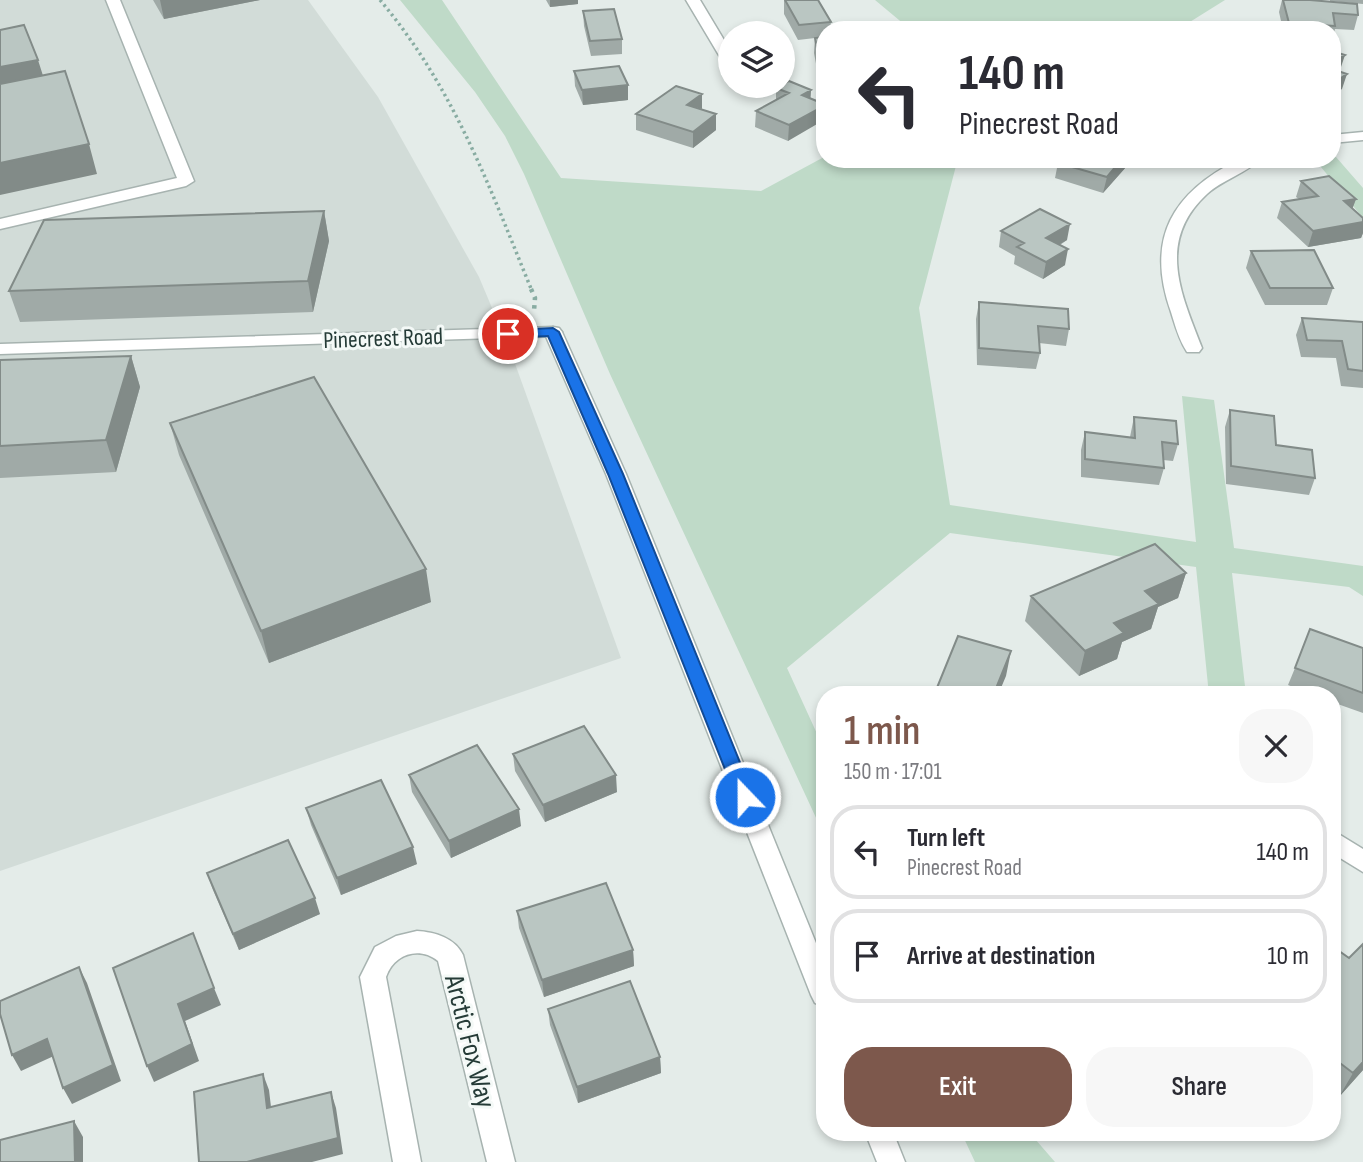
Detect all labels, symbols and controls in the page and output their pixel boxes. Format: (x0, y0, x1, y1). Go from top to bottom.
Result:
map controls (718, 21, 795, 98)
button: layers (718, 21, 795, 98)
text: 140 m (959, 45, 1065, 104)
icon: left (844, 49, 935, 140)
text: Pinecrest Road (959, 105, 1119, 144)
pin (478, 304, 538, 364)
icon: arrive (489, 315, 527, 353)
street label: Pinecrest Road (323, 322, 443, 355)
text: 1 min (844, 706, 920, 757)
button: close (1239, 709, 1313, 783)
text: 150 m · 17:01 (844, 758, 942, 786)
position arrow (708, 760, 782, 834)
text: Turn left (907, 823, 985, 854)
icon: left (848, 833, 886, 871)
text: 140 m (1257, 837, 1309, 868)
text: Pinecrest Road (907, 854, 1022, 882)
icon: arrive (848, 937, 886, 975)
text: Arrive at destination (907, 941, 1095, 972)
text: 10 m (1267, 941, 1309, 972)
street label: Arctic Fox Way (437, 970, 502, 1112)
button: Exit (844, 1047, 1072, 1127)
button: Share (1086, 1047, 1313, 1127)

